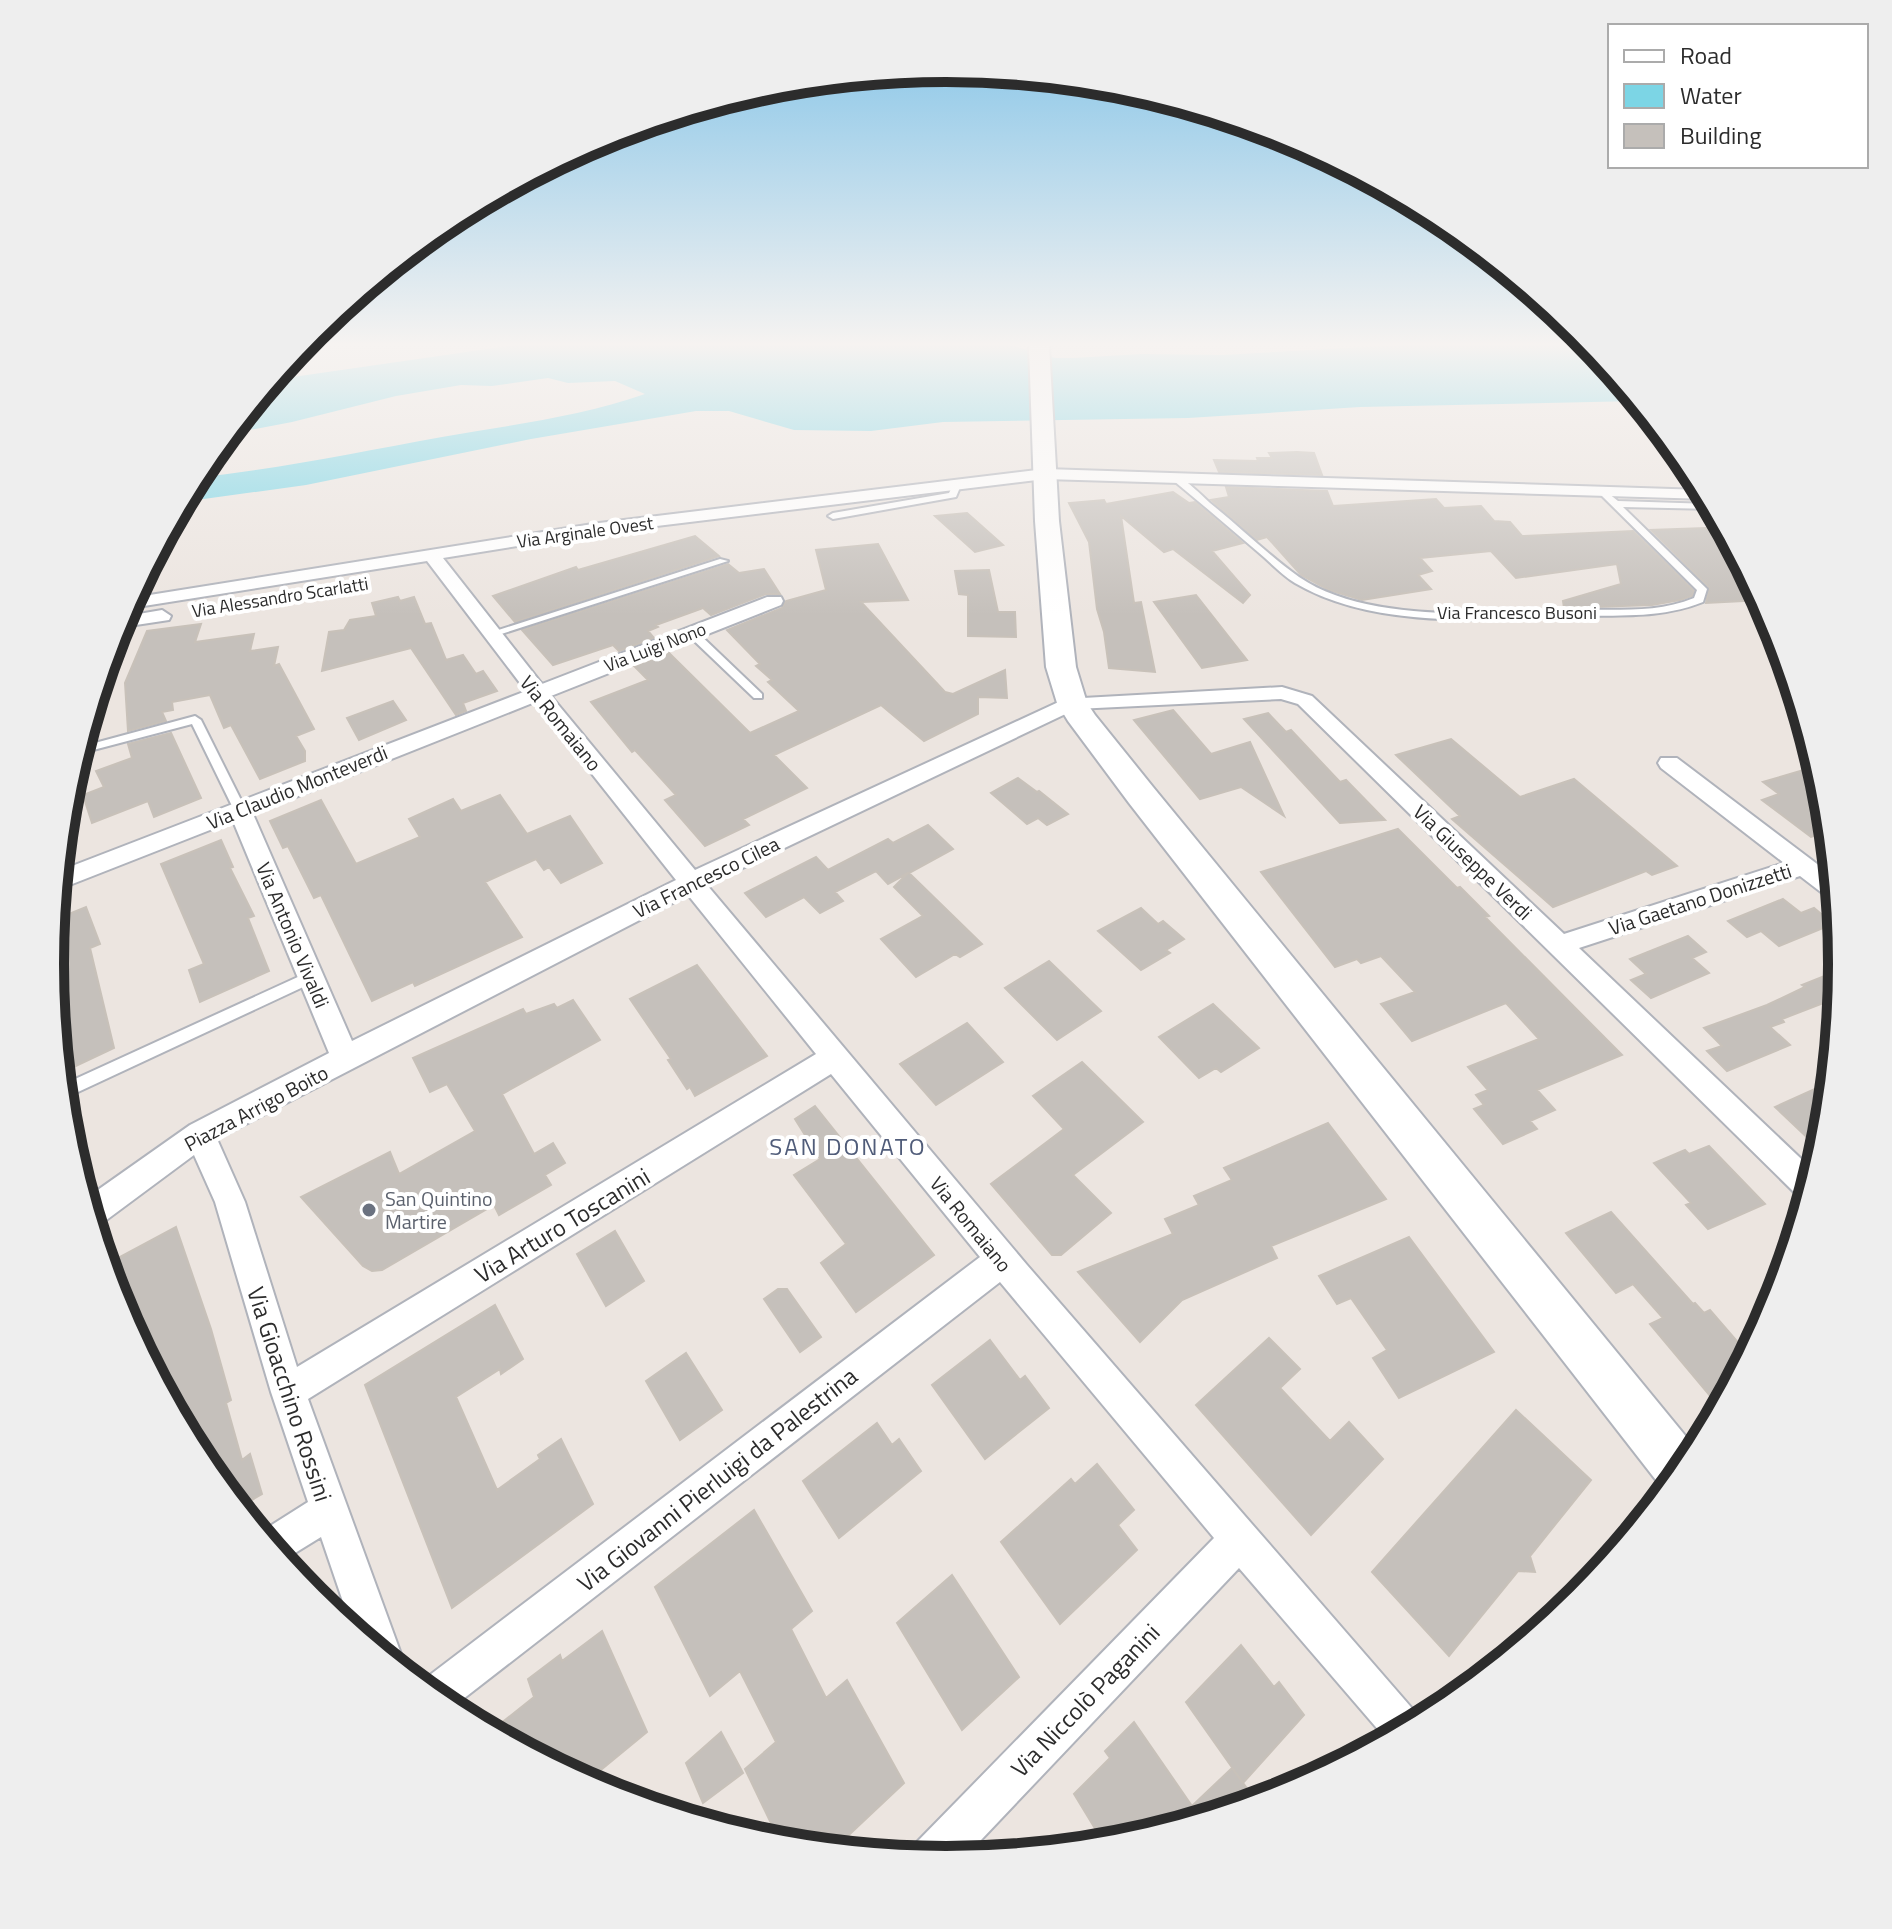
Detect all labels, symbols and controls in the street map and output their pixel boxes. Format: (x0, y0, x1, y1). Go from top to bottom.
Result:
legend (1608, 24, 1868, 168)
text: Road (1680, 37, 1732, 73)
text: Water (1680, 77, 1742, 113)
text: Building (1680, 117, 1762, 153)
street label: Via Arginale Ovest (515, 509, 656, 555)
street label: Via Alessandro Scarlatti (190, 570, 370, 624)
street label: Via Francesco Busoni (1437, 599, 1597, 626)
street label: Via Luigi Nono (600, 615, 710, 679)
street label: Via Romaiano (513, 668, 609, 778)
street label: Via Claudio Monteverdi (202, 737, 392, 837)
street label: Via Giuseppe Verdi (1406, 797, 1540, 927)
street label: Via Francesco Cilea (627, 828, 785, 926)
street label: Via Gaetano Donizzetti (1605, 855, 1795, 943)
street label: Via Antonio Vivaldi (248, 857, 338, 1013)
street label: Piazza Arrigo Boito (178, 1057, 334, 1159)
district label: SAN DONATO (769, 1128, 927, 1164)
street label: Via Arturo Toscanini (467, 1158, 657, 1292)
street label: Via Romaiano (923, 1169, 1019, 1279)
place label: San Quintino Martire (385, 1183, 493, 1237)
marker: San Quintino Martire (360, 1201, 378, 1219)
street label: Via Gioacchino Rossini (238, 1282, 342, 1506)
street label: Via Giovanni Pierluigi da Palestrina (569, 1358, 865, 1600)
street label: Via Niccolò Paganini (1002, 1615, 1168, 1785)

